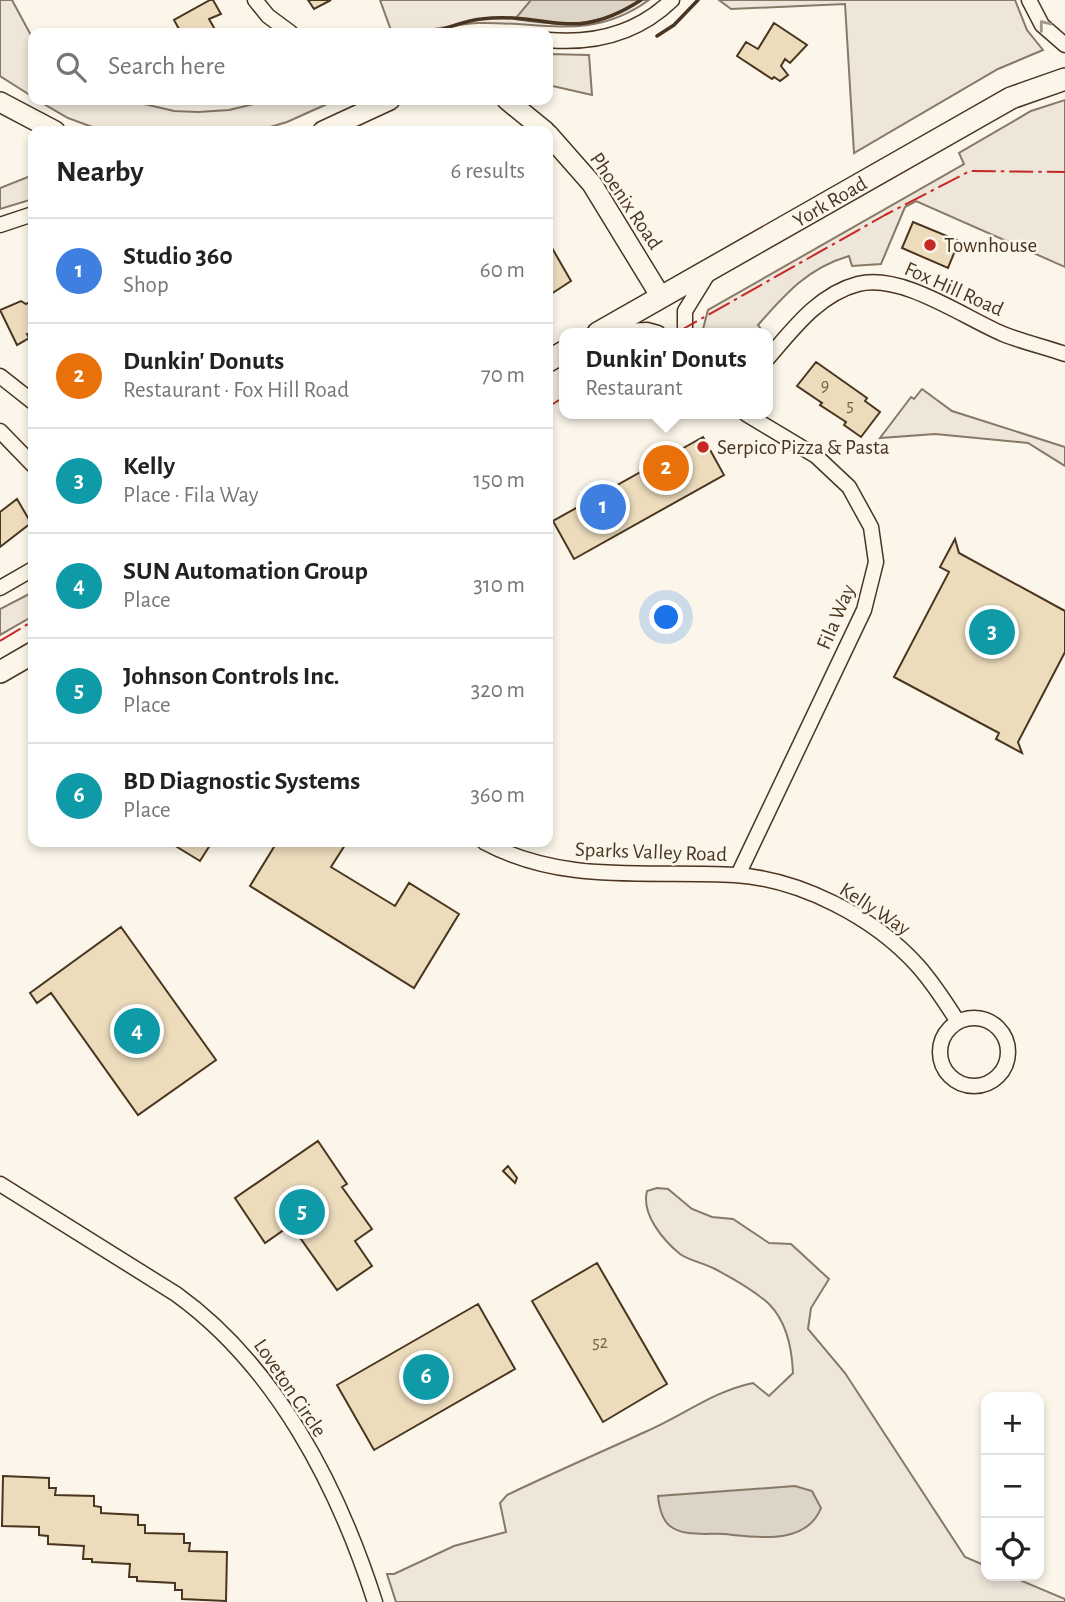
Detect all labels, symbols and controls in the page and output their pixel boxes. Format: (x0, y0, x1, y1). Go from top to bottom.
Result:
one-way arrow (1040, 21, 1053, 33)
search box (28, 28, 553, 105)
icon: search (52, 48, 90, 86)
text: Search here (108, 53, 226, 79)
street label: Phoenix Road (586, 149, 666, 253)
text: Nearby (56, 157, 144, 187)
text: 6 results (451, 160, 525, 183)
street label: York Road (789, 172, 871, 231)
place label: Townhouse (944, 235, 1037, 256)
marker: Townhouse (922, 237, 938, 253)
text: Studio 360 (123, 243, 233, 269)
street label: Fox Hill Road (901, 258, 1007, 320)
text: 1 (75, 259, 83, 282)
text: 60 m (480, 259, 525, 282)
text: Shop (123, 274, 169, 297)
popup (559, 328, 773, 419)
text: Dunkin' Donuts (585, 346, 747, 372)
text: Dunkin' Donuts (123, 348, 284, 374)
text: 2 (74, 364, 84, 387)
text: 70 m (481, 364, 525, 387)
text: Restaurant (585, 377, 683, 400)
house number: 9 (821, 377, 829, 395)
text: Restaurant · Fox Hill Road (123, 379, 349, 402)
house number: 5 (846, 397, 854, 415)
place label: Serpico Pizza & Pasta (717, 437, 890, 458)
marker: Serpico Pizza & Pasta (695, 439, 711, 455)
pin: 2 (643, 442, 689, 494)
text: Kelly (123, 453, 175, 479)
text: 3 (74, 469, 84, 492)
text: 150 m (473, 469, 525, 492)
pin: 1 (580, 481, 626, 533)
text: Place · Fila Way (123, 484, 259, 507)
text: SUN Automation Group (123, 558, 368, 584)
text: 4 (73, 574, 85, 597)
text: 310 m (473, 574, 525, 597)
street label: Fila Way (813, 581, 859, 653)
text: Place (123, 589, 171, 612)
your location (649, 600, 683, 634)
pin: 3 (969, 606, 1015, 658)
text: Johnson Controls Inc. (123, 663, 339, 689)
text: 5 (74, 679, 84, 702)
text: 320 m (471, 679, 525, 702)
text: Place (123, 694, 171, 717)
text: BD Diagnostic Systems (123, 768, 360, 794)
text: 6 (73, 784, 85, 807)
text: 360 m (470, 784, 525, 807)
text: Place (123, 799, 171, 822)
street label: Sparks Valley Road (574, 839, 728, 865)
street label: Kelly Way (836, 879, 914, 939)
pin: 4 (114, 1005, 160, 1057)
pin: 5 (279, 1186, 325, 1238)
house number: 52 (592, 1334, 608, 1352)
street label: Loveton Circle (250, 1335, 330, 1441)
pin: 6 (403, 1351, 449, 1403)
map controls (981, 1392, 1044, 1581)
button: + (981, 1392, 1044, 1455)
button: − (981, 1455, 1044, 1518)
button: locate (981, 1518, 1044, 1581)

